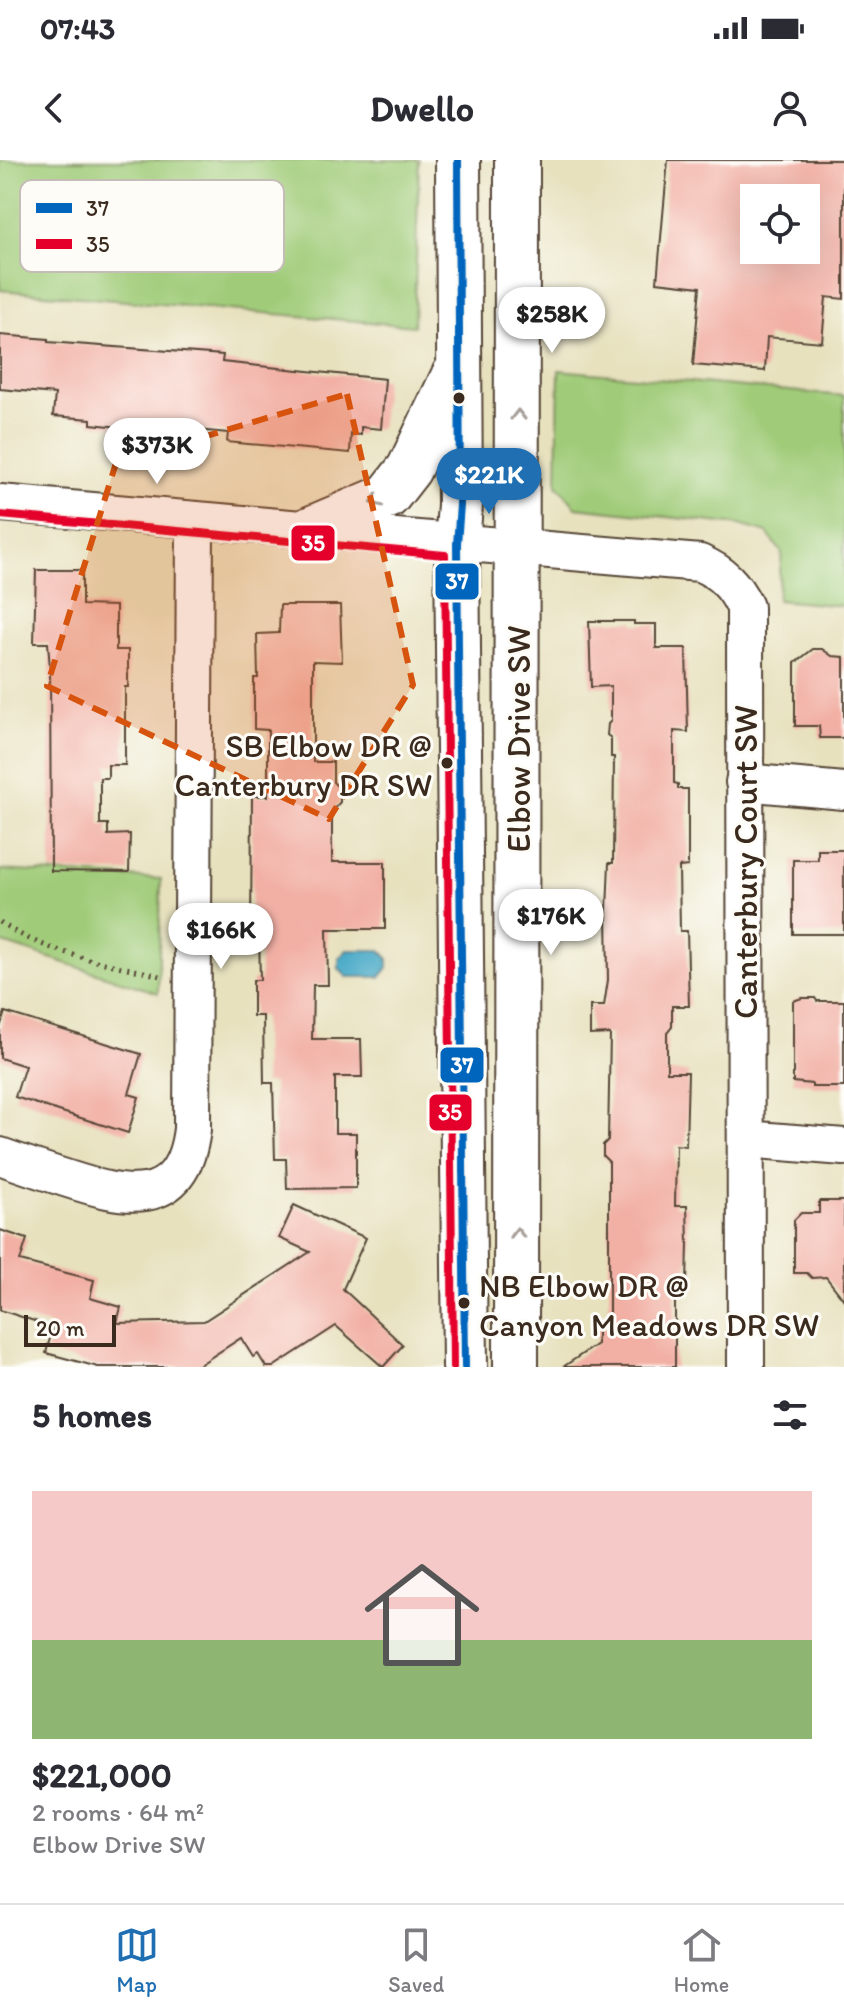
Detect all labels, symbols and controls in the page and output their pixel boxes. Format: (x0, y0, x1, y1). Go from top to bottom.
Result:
text: 07:43 (40, 10, 115, 47)
icon: back (32, 86, 76, 130)
icon: person (768, 86, 812, 130)
text: Dwello (370, 87, 474, 130)
legend (20, 180, 284, 272)
map controls (740, 184, 820, 264)
button: locate (740, 184, 820, 264)
text: 37 (86, 195, 109, 222)
text: 35 (86, 231, 110, 258)
pin: $258K (496, 287, 608, 355)
text: $258K (516, 297, 588, 329)
unlabelled marker (451, 390, 467, 406)
one-way arrow (510, 408, 527, 421)
pin: $373K (101, 418, 213, 486)
text: $373K (121, 428, 193, 460)
pin: $221K (433, 448, 545, 516)
text: $221K (454, 458, 524, 490)
one-way arrow (370, 491, 384, 507)
line badge: 35 (290, 524, 336, 562)
text: 35 (301, 530, 325, 557)
line badge: 37 (434, 562, 480, 601)
text: 37 (446, 568, 469, 595)
street label: Elbow Drive SW (498, 626, 539, 852)
street label: Canterbury Court SW (725, 705, 766, 1019)
place label: SB Elbow DR @ Canterbury DR SW (174, 727, 432, 804)
marker: SB Elbow DR @ Canterbury DR SW (439, 755, 455, 771)
pin: $176K (495, 889, 607, 957)
text: $176K (517, 899, 585, 931)
pin: $166K (165, 903, 277, 971)
text: $166K (186, 913, 256, 945)
line badge: 37 (439, 1046, 485, 1084)
text: 37 (451, 1052, 474, 1079)
line badge: 35 (428, 1093, 473, 1132)
text: 35 (438, 1099, 462, 1126)
one-way arrow (508, 1226, 526, 1239)
place label: NB Elbow DR @ Canyon Meadows DR SW (479, 1267, 819, 1344)
marker: NB Elbow DR @ Canyon Meadows DR SW (456, 1295, 472, 1311)
scale bar (24, 1311, 116, 1347)
text: 20 m (36, 1315, 85, 1342)
icon: filters (768, 1393, 812, 1437)
text: 5 homes (32, 1395, 152, 1436)
icon: home (350, 1543, 494, 1687)
text: $221,000 (32, 1755, 172, 1796)
text: 2 rooms · 64 m² (32, 1796, 204, 1828)
text: Elbow Drive SW (32, 1828, 206, 1860)
tab: Map (115, 1923, 159, 1998)
tab: Saved (388, 1923, 444, 1998)
tab: Home (674, 1923, 729, 1998)

